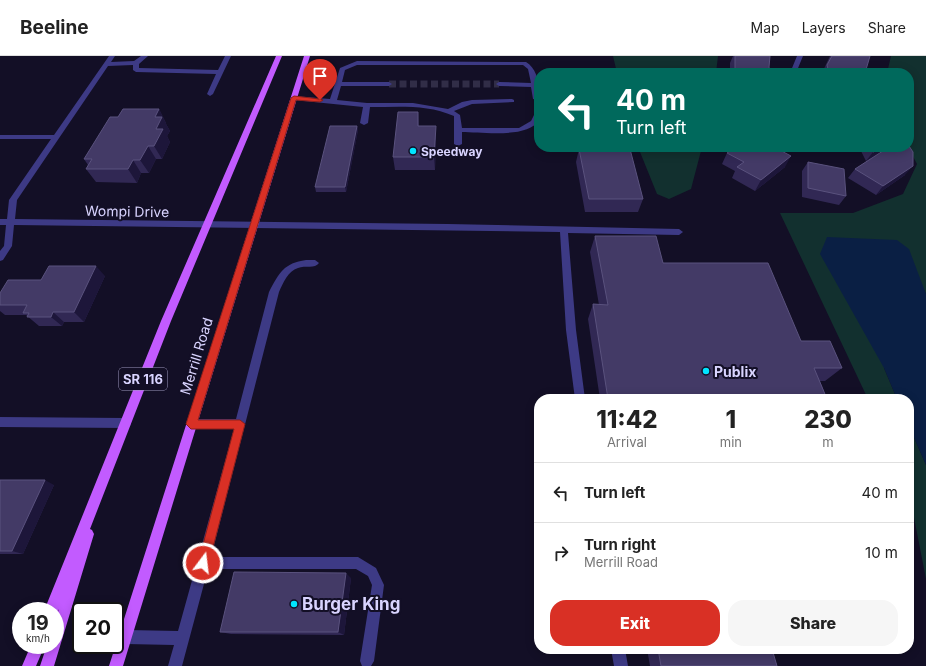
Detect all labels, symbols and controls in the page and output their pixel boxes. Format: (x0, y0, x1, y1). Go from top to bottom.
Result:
text: Beeline (20, 16, 89, 39)
text: Map (751, 19, 780, 36)
text: Layers (802, 19, 846, 36)
text: Share (868, 19, 906, 36)
pin (303, 59, 337, 100)
icon: arrive (309, 65, 331, 87)
text: 40 m (616, 83, 686, 117)
icon: left (550, 84, 602, 136)
text: Turn left (616, 117, 686, 138)
place label: Speedway (421, 144, 483, 159)
marker: Speedway (408, 146, 418, 156)
street label: Wompi Drive (85, 202, 169, 220)
street label: Merrill Road (176, 315, 216, 397)
place label: Publix (714, 363, 756, 380)
marker: Publix (701, 366, 711, 376)
road number: SR 116 (119, 368, 167, 390)
text: 11:42 (596, 405, 658, 434)
text: 1 (726, 405, 736, 434)
text: 230 (804, 405, 852, 434)
text: Arrival (607, 434, 647, 450)
text: min (720, 434, 742, 450)
text: m (822, 434, 834, 450)
icon: left (550, 482, 572, 504)
text: Turn left (584, 483, 645, 502)
text: 40 m (861, 483, 898, 502)
text: Turn right (584, 535, 656, 554)
position arrow (182, 542, 224, 584)
icon: right (550, 542, 572, 564)
text: 10 m (865, 543, 898, 562)
text: Merrill Road (584, 554, 658, 570)
place label: Burger King (302, 594, 400, 614)
marker: Burger King (289, 599, 299, 609)
button: Exit (550, 600, 720, 646)
button: Share (728, 600, 898, 646)
speed limit sign: 20 (72, 602, 124, 654)
text: 19 (27, 611, 49, 635)
text: km/h (26, 632, 50, 644)

